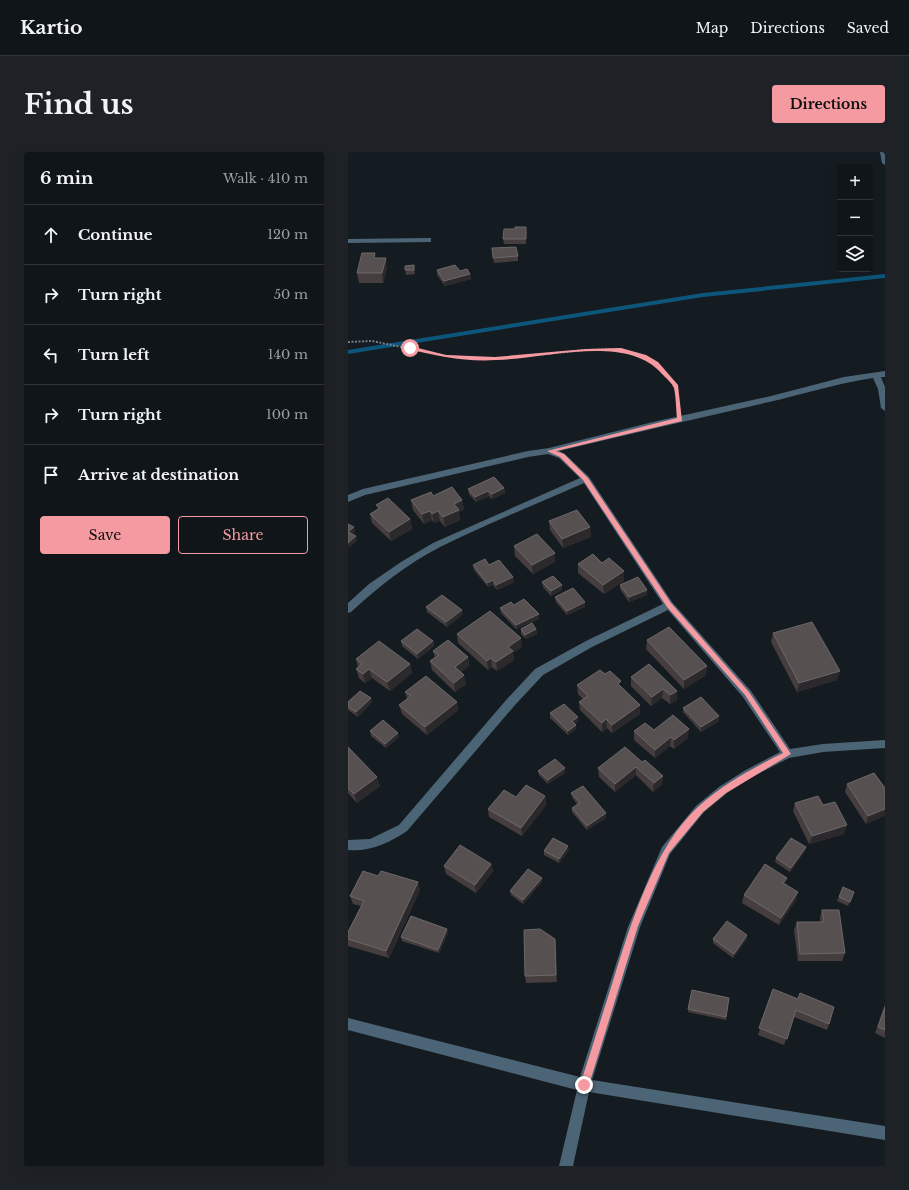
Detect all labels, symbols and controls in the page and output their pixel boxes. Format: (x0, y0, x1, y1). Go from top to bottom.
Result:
text: Kartio (20, 16, 83, 39)
text: Map (696, 19, 728, 37)
text: Directions (750, 19, 825, 37)
text: Saved (847, 19, 889, 37)
button: Directions (772, 85, 885, 123)
text: Find us (24, 87, 134, 122)
map controls (837, 164, 873, 272)
button: + (837, 164, 873, 200)
text: 6 min (40, 168, 93, 189)
text: Walk · 410 m (223, 170, 308, 187)
button: − (837, 200, 873, 236)
icon: ahead (40, 224, 62, 246)
text: Continue (78, 225, 153, 244)
text: 120 m (267, 226, 308, 243)
button: layers (837, 236, 873, 272)
icon: right (40, 284, 62, 306)
text: Turn right (78, 285, 161, 304)
text: 50 m (274, 286, 308, 303)
route start (401, 339, 419, 357)
icon: left (40, 344, 62, 366)
text: Turn left (78, 345, 149, 364)
text: 140 m (268, 346, 308, 363)
icon: right (40, 404, 62, 426)
text: Turn right (78, 405, 161, 424)
text: 100 m (266, 406, 308, 423)
icon: arrive (40, 464, 62, 486)
text: Arrive at destination (78, 465, 239, 484)
button: Save (40, 516, 170, 554)
button: Share (178, 516, 308, 554)
route end (575, 1076, 593, 1094)

